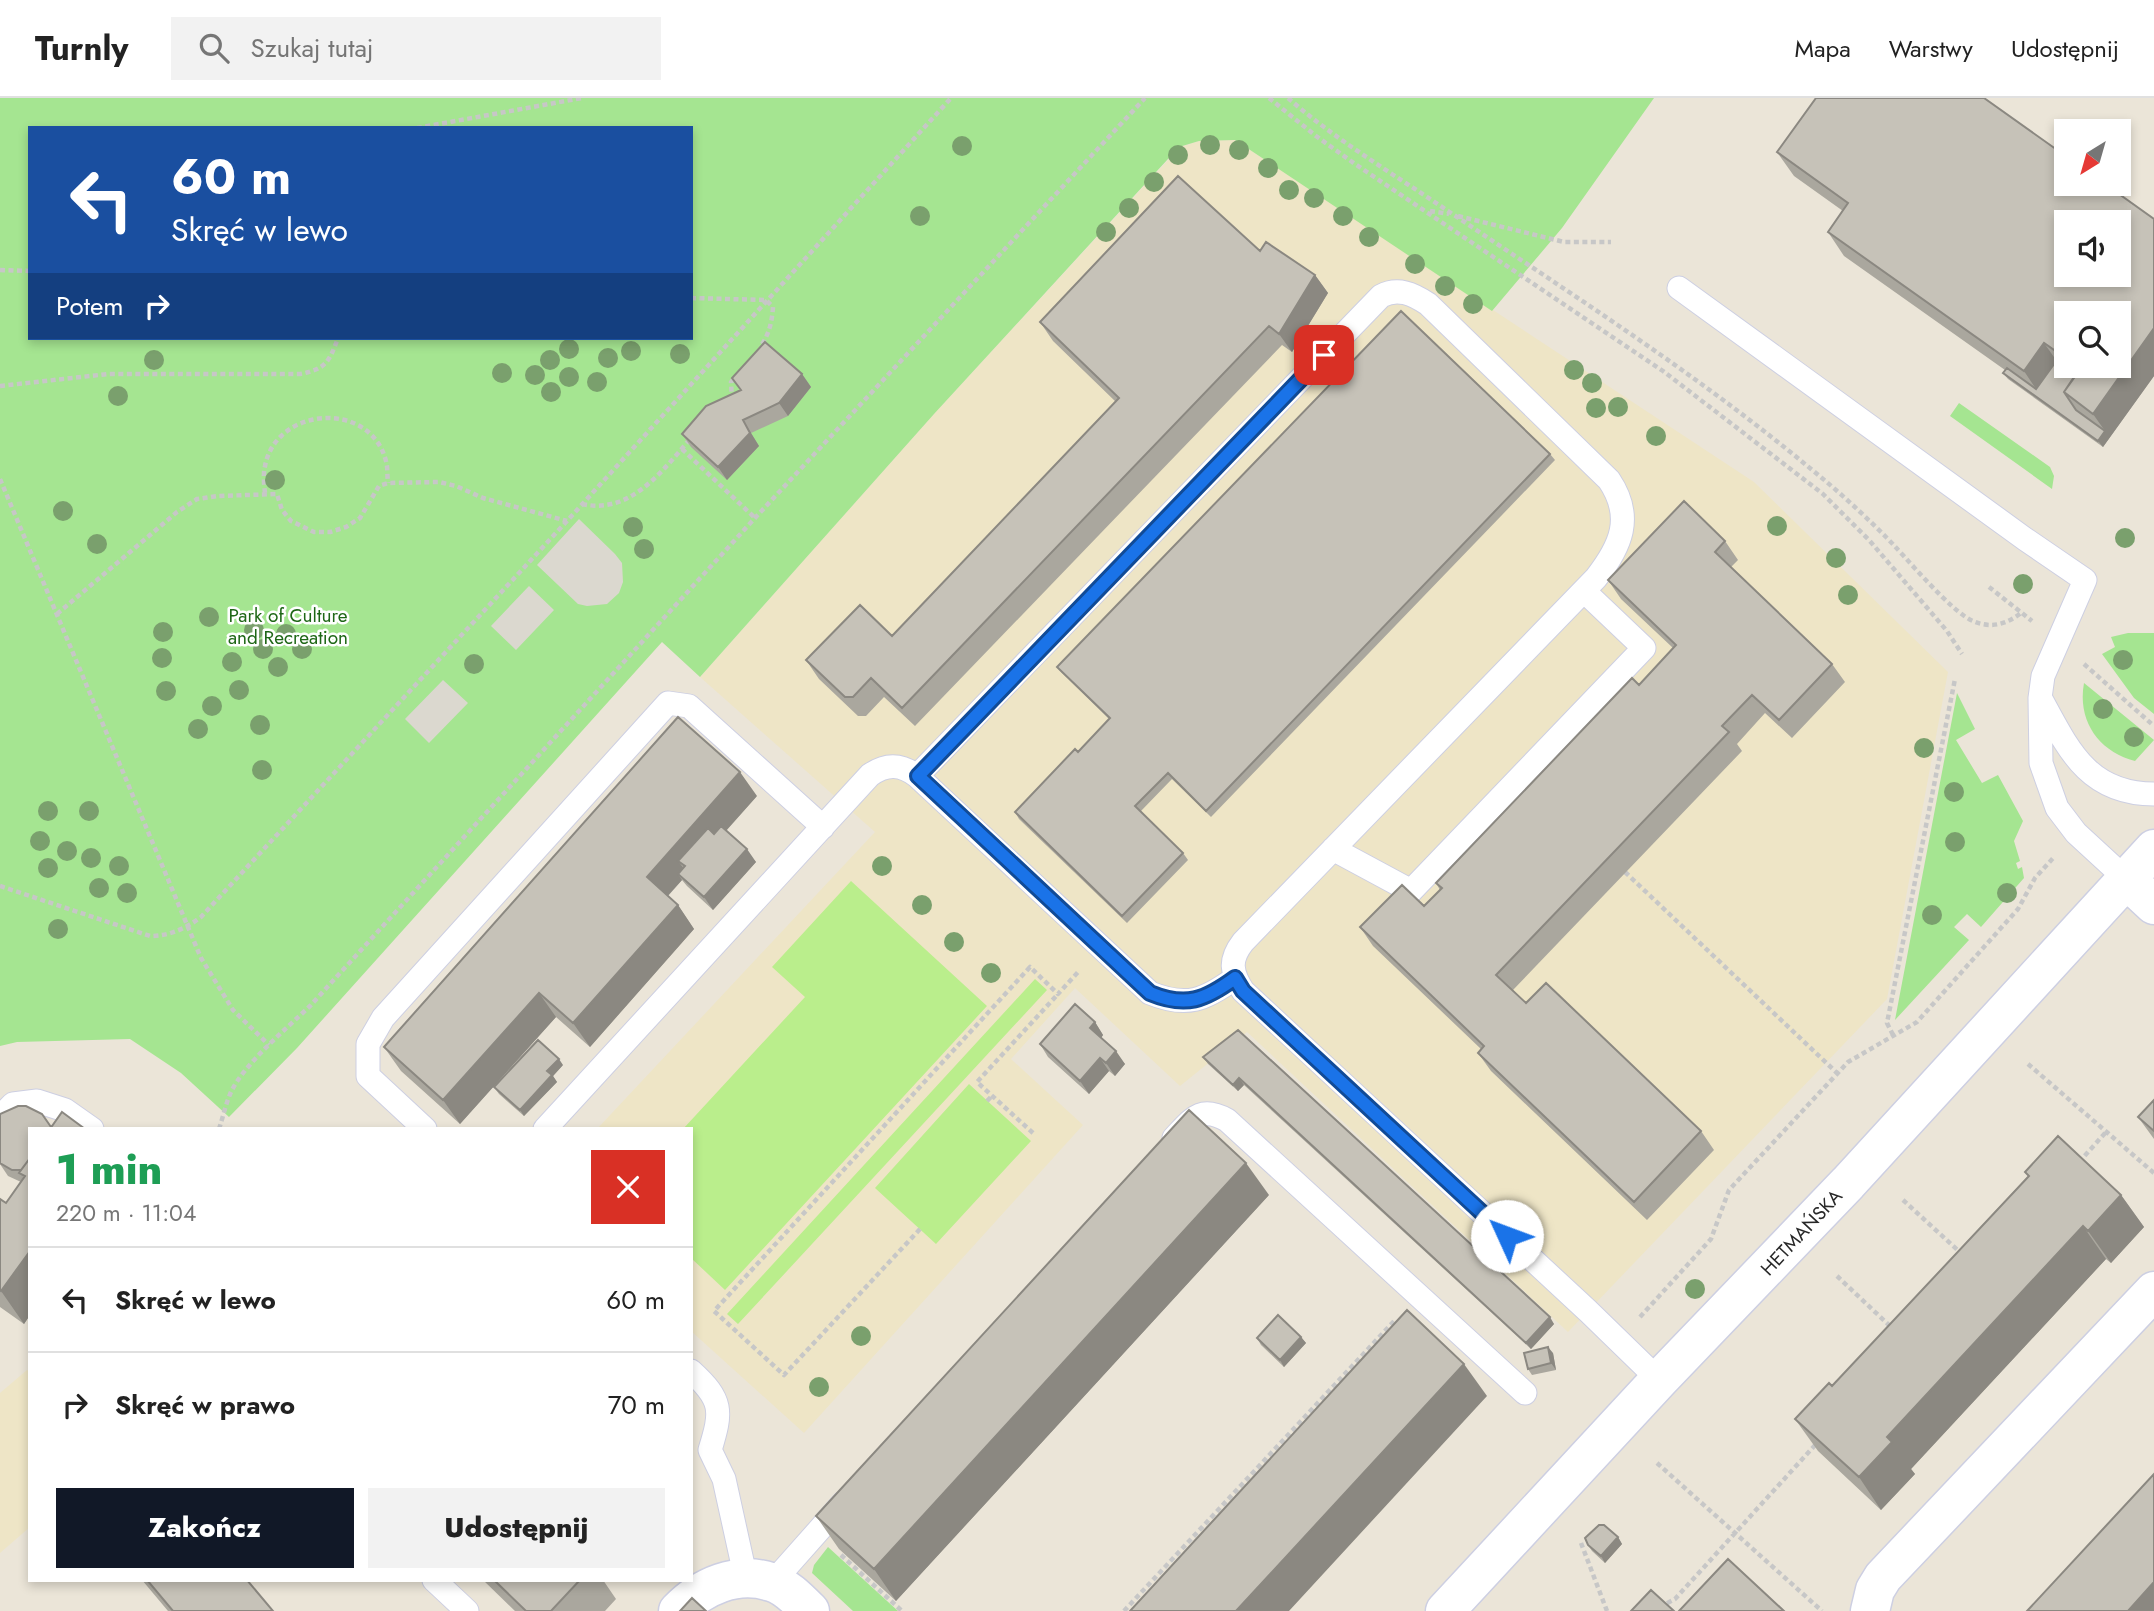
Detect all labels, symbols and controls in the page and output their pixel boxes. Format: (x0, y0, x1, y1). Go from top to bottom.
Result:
search box (171, 17, 661, 80)
text: Turnly (35, 25, 129, 72)
icon: search (195, 29, 233, 67)
text: Szukaj tutaj (251, 29, 373, 67)
text: Mapa (1794, 31, 1851, 66)
text: Warstwy (1889, 31, 1973, 66)
text: Udostępnij (2011, 31, 2119, 66)
north arrow (2054, 119, 2132, 196)
map controls (2054, 119, 2131, 378)
text: 60 m (171, 142, 291, 212)
icon: left (56, 154, 147, 245)
text: Skręć w lewo (171, 207, 348, 253)
button: sound (2054, 210, 2131, 287)
text: Potem (56, 287, 124, 325)
icon: right (138, 287, 176, 325)
button: search (2054, 301, 2131, 378)
pin (1294, 325, 1354, 385)
icon: arrive (1305, 336, 1343, 374)
park label: Park of Culture and Recreation (228, 602, 348, 651)
text: 1 min (56, 1139, 162, 1200)
button: close (591, 1150, 665, 1224)
street label: HETMAŃSKA (1754, 1183, 1849, 1281)
text: 220 m · 11:04 (56, 1196, 196, 1230)
position arrow (1470, 1199, 1544, 1273)
icon: left (56, 1281, 94, 1319)
text: Skręć w lewo (115, 1281, 276, 1319)
text: 60 m (606, 1281, 665, 1319)
icon: right (56, 1386, 94, 1424)
text: Skręć w prawo (115, 1386, 295, 1424)
text: 70 m (608, 1386, 665, 1424)
button: Zakończ (56, 1488, 354, 1568)
button: Udostępnij (368, 1488, 665, 1568)

